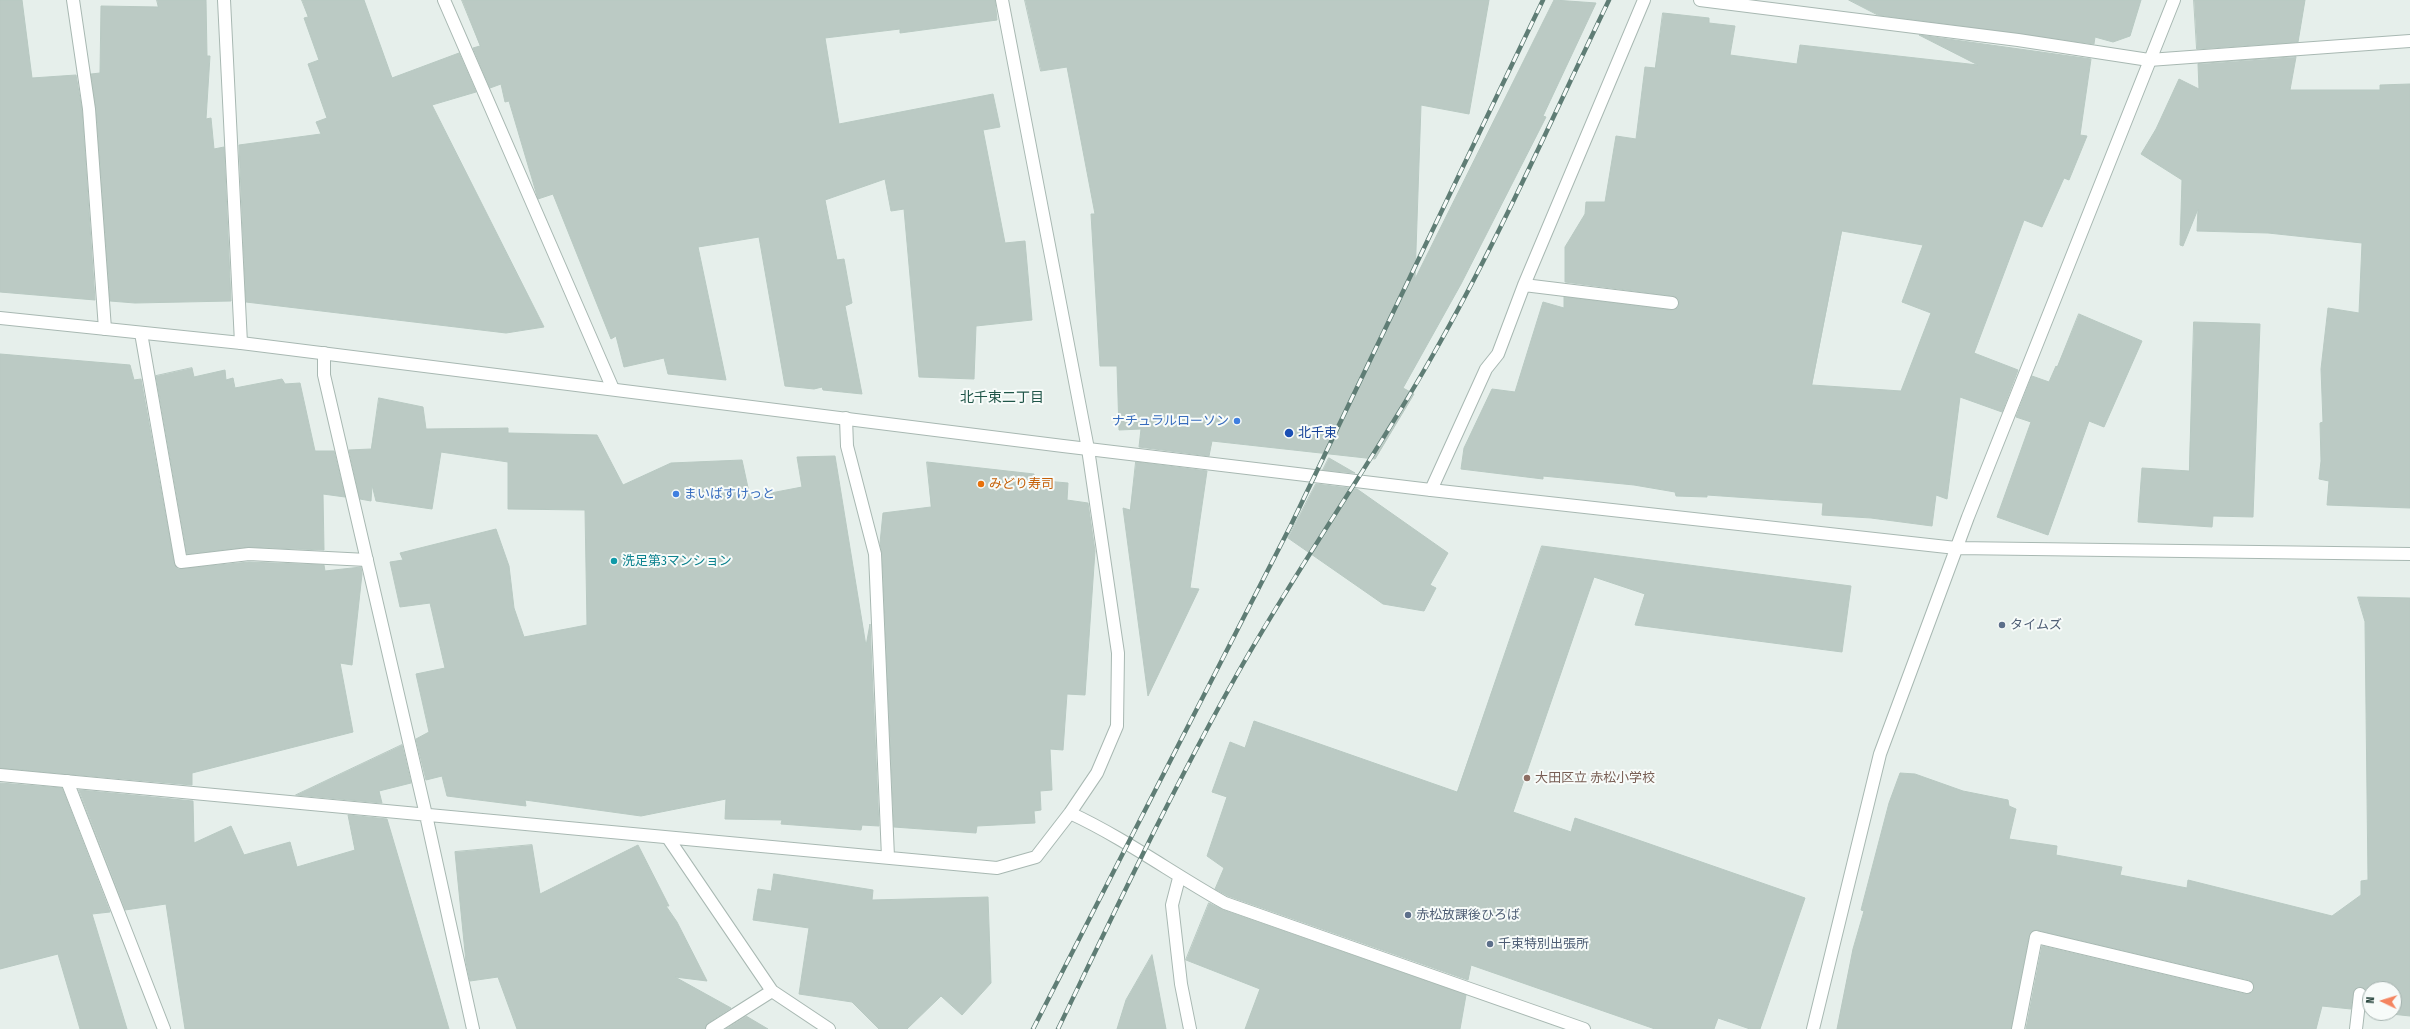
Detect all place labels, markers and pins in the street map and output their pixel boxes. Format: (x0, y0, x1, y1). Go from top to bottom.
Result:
place label: ナチュラルローソン (1112, 413, 1229, 429)
marker: ナチュラルローソン (1232, 416, 1242, 426)
place label: 北千束 (1298, 425, 1337, 441)
marker: 北千束 (1283, 427, 1295, 439)
place label: みどり寿司 (989, 476, 1054, 492)
marker: みどり寿司 (976, 479, 986, 489)
place label: まいばすけっと (684, 486, 775, 502)
marker: まいばすけっと (671, 489, 681, 499)
place label: 洗足第3マンション (622, 553, 732, 569)
marker: 洗足第3マンション (609, 556, 619, 566)
place label: タイムズ (2010, 617, 2062, 633)
marker: タイムズ (1997, 620, 2007, 630)
place label: 大田区立 赤松小学校 (1535, 770, 1655, 786)
marker: 大田区立 赤松小学校 (1522, 773, 1532, 783)
place label: 赤松放課後ひろば (1416, 907, 1520, 923)
marker: 赤松放課後ひろば (1403, 910, 1413, 920)
place label: 千束特別出張所 (1498, 936, 1589, 952)
marker: 千束特別出張所 (1485, 939, 1495, 949)

